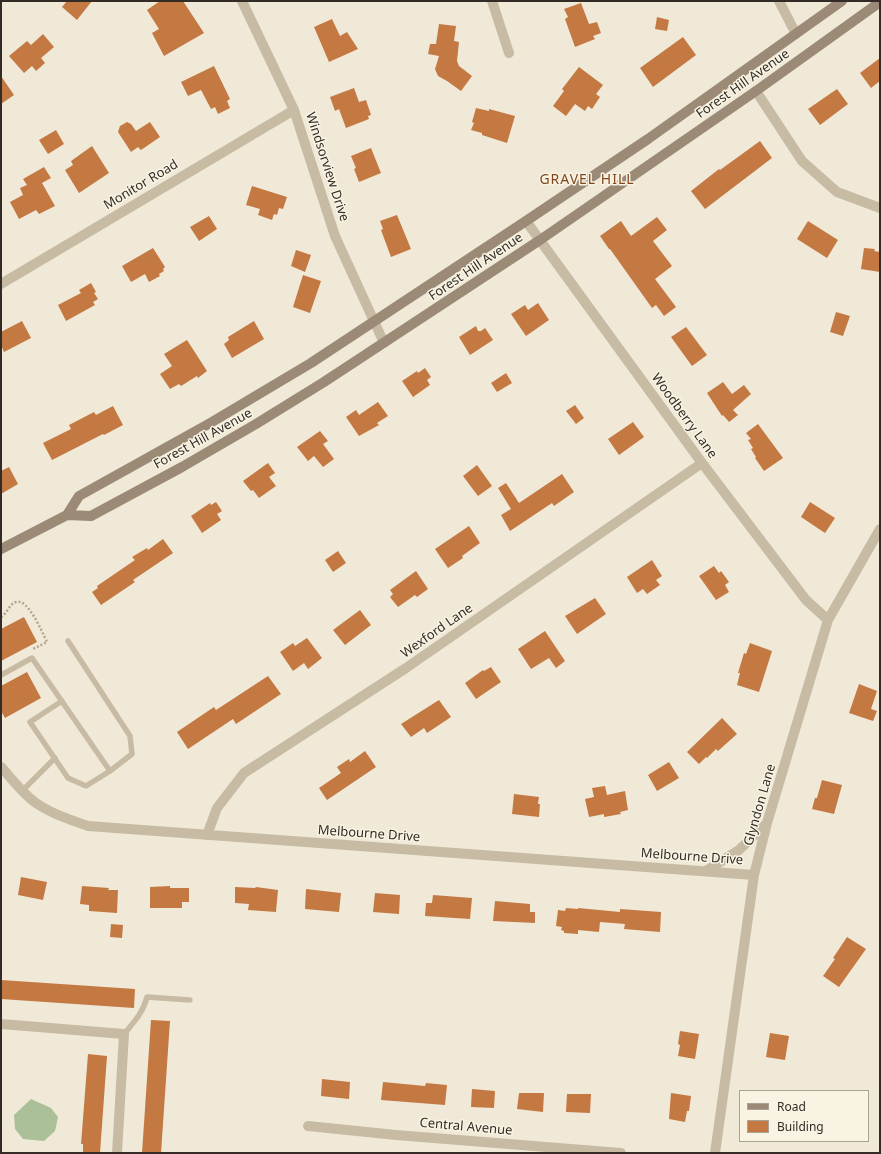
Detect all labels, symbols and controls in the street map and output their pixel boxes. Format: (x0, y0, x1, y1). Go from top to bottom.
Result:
street label: Forest Hill Avenue (693, 46, 793, 122)
street label: Windsorview Drive (302, 111, 352, 223)
street label: Monitor Road (101, 157, 181, 213)
district label: GRAVEL HILL (539, 172, 635, 188)
street label: Forest Hill Avenue (426, 230, 526, 304)
street label: Woodberry Lane (648, 371, 720, 461)
street label: Forest Hill Avenue (151, 405, 255, 473)
street label: Wexford Lane (398, 601, 476, 661)
street label: Glyndon Lane (741, 762, 779, 848)
street label: Melbourne Drive (317, 823, 421, 845)
street label: Melbourne Drive (640, 846, 744, 868)
legend (739, 1090, 869, 1142)
text: Road (777, 1098, 806, 1115)
street label: Central Avenue (419, 1115, 513, 1139)
text: Building (777, 1118, 824, 1135)

